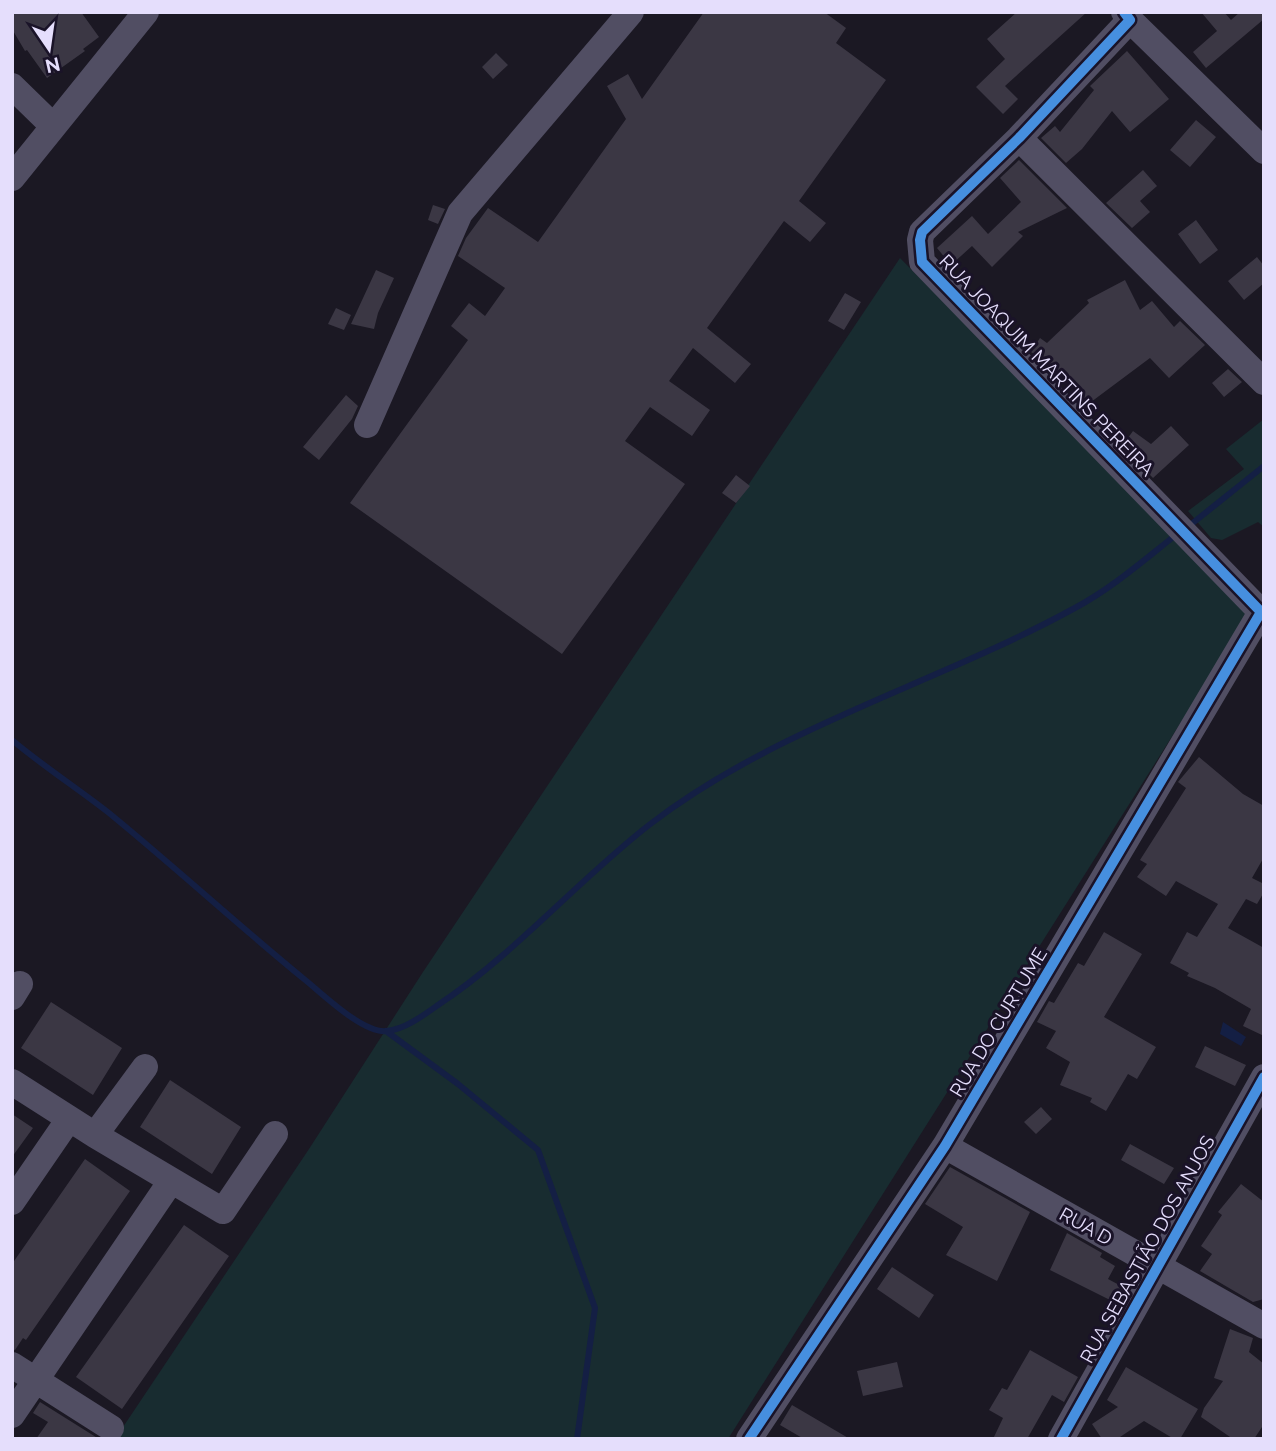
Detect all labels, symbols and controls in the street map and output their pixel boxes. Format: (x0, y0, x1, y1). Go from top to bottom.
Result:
north arrow (14, 14, 84, 84)
text: N (43, 53, 62, 78)
street label: RUA JOAQUIM MARTINS PEREIRA (935, 250, 1159, 480)
street label: RUA DO CURTUME (945, 944, 1051, 1100)
street label: RUA SEBASTIÃO DOS ANJOS (1075, 1131, 1219, 1367)
street label: RUA D (1056, 1203, 1116, 1249)

